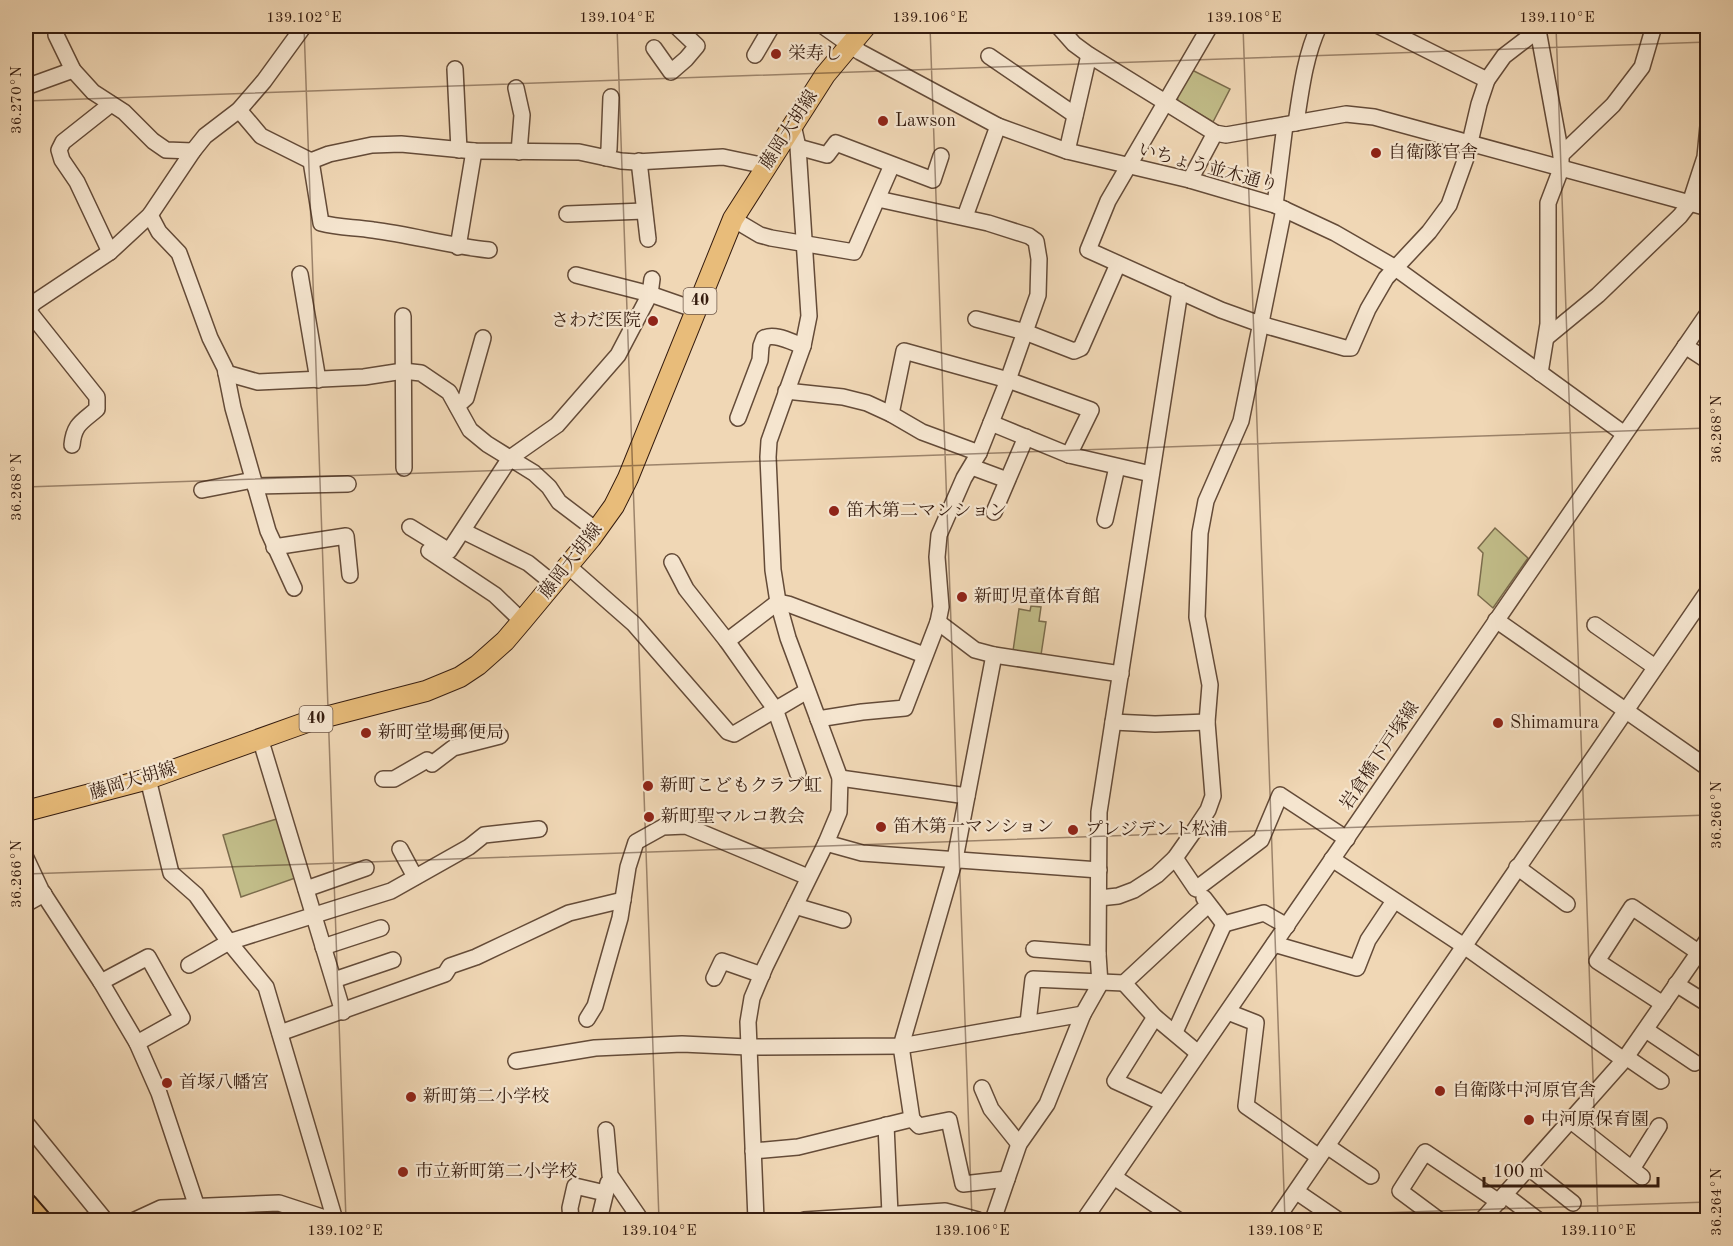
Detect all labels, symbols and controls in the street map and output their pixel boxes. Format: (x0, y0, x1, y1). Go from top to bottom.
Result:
text: 139.102°E (266, 11, 342, 26)
text: 139.104°E (579, 11, 655, 26)
text: 139.106°E (892, 11, 968, 26)
text: 139.108°E (1206, 11, 1282, 26)
text: 139.110°E (1519, 11, 1595, 26)
place label: 栄寿し (788, 43, 842, 63)
marker: 栄寿し (769, 47, 783, 61)
text: 36.270°N (10, 66, 25, 134)
street label: 藤岡大胡線 (755, 86, 821, 173)
place label: Lawson (895, 112, 956, 130)
marker: Lawson (876, 114, 890, 128)
street label: いちょう並木通り (1136, 139, 1280, 195)
place label: 自衛隊官舎 (1388, 142, 1478, 162)
marker: 自衛隊官舎 (1369, 146, 1383, 160)
road number: 40 (684, 288, 716, 314)
place label: さわだ医院 (551, 310, 641, 330)
marker: さわだ医院 (646, 314, 660, 328)
text: 36.268°N (1710, 395, 1725, 463)
text: 36.268°N (10, 453, 25, 521)
place label: 笛木第二マンション (846, 500, 1007, 520)
marker: 笛木第二マンション (827, 504, 841, 518)
street label: 藤岡大胡線 (535, 519, 606, 602)
place label: 新町児童体育館 (974, 586, 1100, 606)
marker: 新町児童体育館 (955, 590, 969, 604)
street label: 岩倉橋下戸塚線 (1336, 698, 1423, 813)
road number: 40 (300, 706, 332, 732)
place label: Shimamura (1510, 714, 1599, 732)
marker: Shimamura (1491, 716, 1505, 730)
place label: 新町堂場郵便局 (378, 722, 504, 742)
marker: 新町堂場郵便局 (359, 726, 373, 740)
street label: 藤岡大胡線 (87, 757, 179, 803)
place label: 新町こどもクラブ虹 (660, 775, 822, 795)
marker: 新町こどもクラブ虹 (641, 779, 655, 793)
text: 36.266°N (1710, 781, 1725, 849)
place label: 新町聖マルコ教会 (661, 806, 805, 826)
marker: 新町聖マルコ教会 (642, 810, 656, 824)
place label: 笛木第一マンション (893, 816, 1054, 836)
place label: プレジデント松浦 (1085, 819, 1227, 839)
marker: 笛木第一マンション (874, 820, 888, 834)
marker: プレジデント松浦 (1066, 823, 1080, 837)
text: 36.266°N (10, 840, 25, 908)
place label: 首塚八幡宮 (179, 1072, 269, 1092)
marker: 首塚八幡宮 (160, 1076, 174, 1090)
place label: 自衛隊中河原官舎 (1452, 1080, 1596, 1100)
marker: 自衛隊中河原官舎 (1433, 1084, 1447, 1098)
place label: 新町第二小学校 (423, 1086, 549, 1106)
marker: 新町第二小学校 (404, 1090, 418, 1104)
place label: 中河原保育園 (1541, 1109, 1649, 1129)
marker: 中河原保育園 (1522, 1113, 1536, 1127)
scale bar (1484, 1150, 1658, 1188)
place label: 市立新町第二小学校 (415, 1161, 577, 1181)
text: 100 m (1493, 1163, 1544, 1181)
marker: 市立新町第二小学校 (396, 1165, 410, 1179)
text: 36.264°N (1710, 1168, 1725, 1236)
text: 139.102°E (307, 1224, 383, 1239)
text: 139.104°E (621, 1224, 697, 1239)
text: 139.106°E (934, 1224, 1010, 1239)
text: 139.108°E (1247, 1224, 1323, 1239)
text: 139.110°E (1560, 1224, 1636, 1239)

